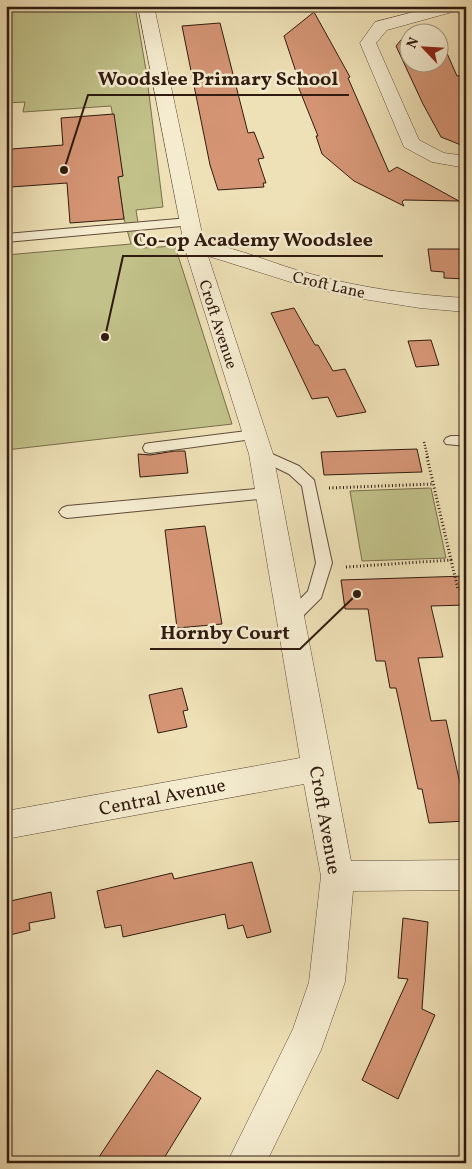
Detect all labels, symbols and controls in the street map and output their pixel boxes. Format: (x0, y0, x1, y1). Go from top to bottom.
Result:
north arrow (400, 22, 450, 72)
text: N (403, 35, 424, 52)
callout: Woodslee Primary School (88, 60, 349, 95)
text: Woodslee Primary School (98, 66, 338, 94)
callout: Co-op Academy Woodslee (123, 221, 383, 256)
text: Co-op Academy Woodslee (133, 227, 373, 255)
street label: Croft Lane (290, 267, 367, 305)
street label: Croft Avenue (192, 277, 242, 372)
callout: Hornby Court (150, 614, 300, 649)
text: Hornby Court (160, 620, 290, 648)
street label: Croft Avenue (302, 764, 346, 877)
street label: Central Avenue (97, 773, 228, 823)

